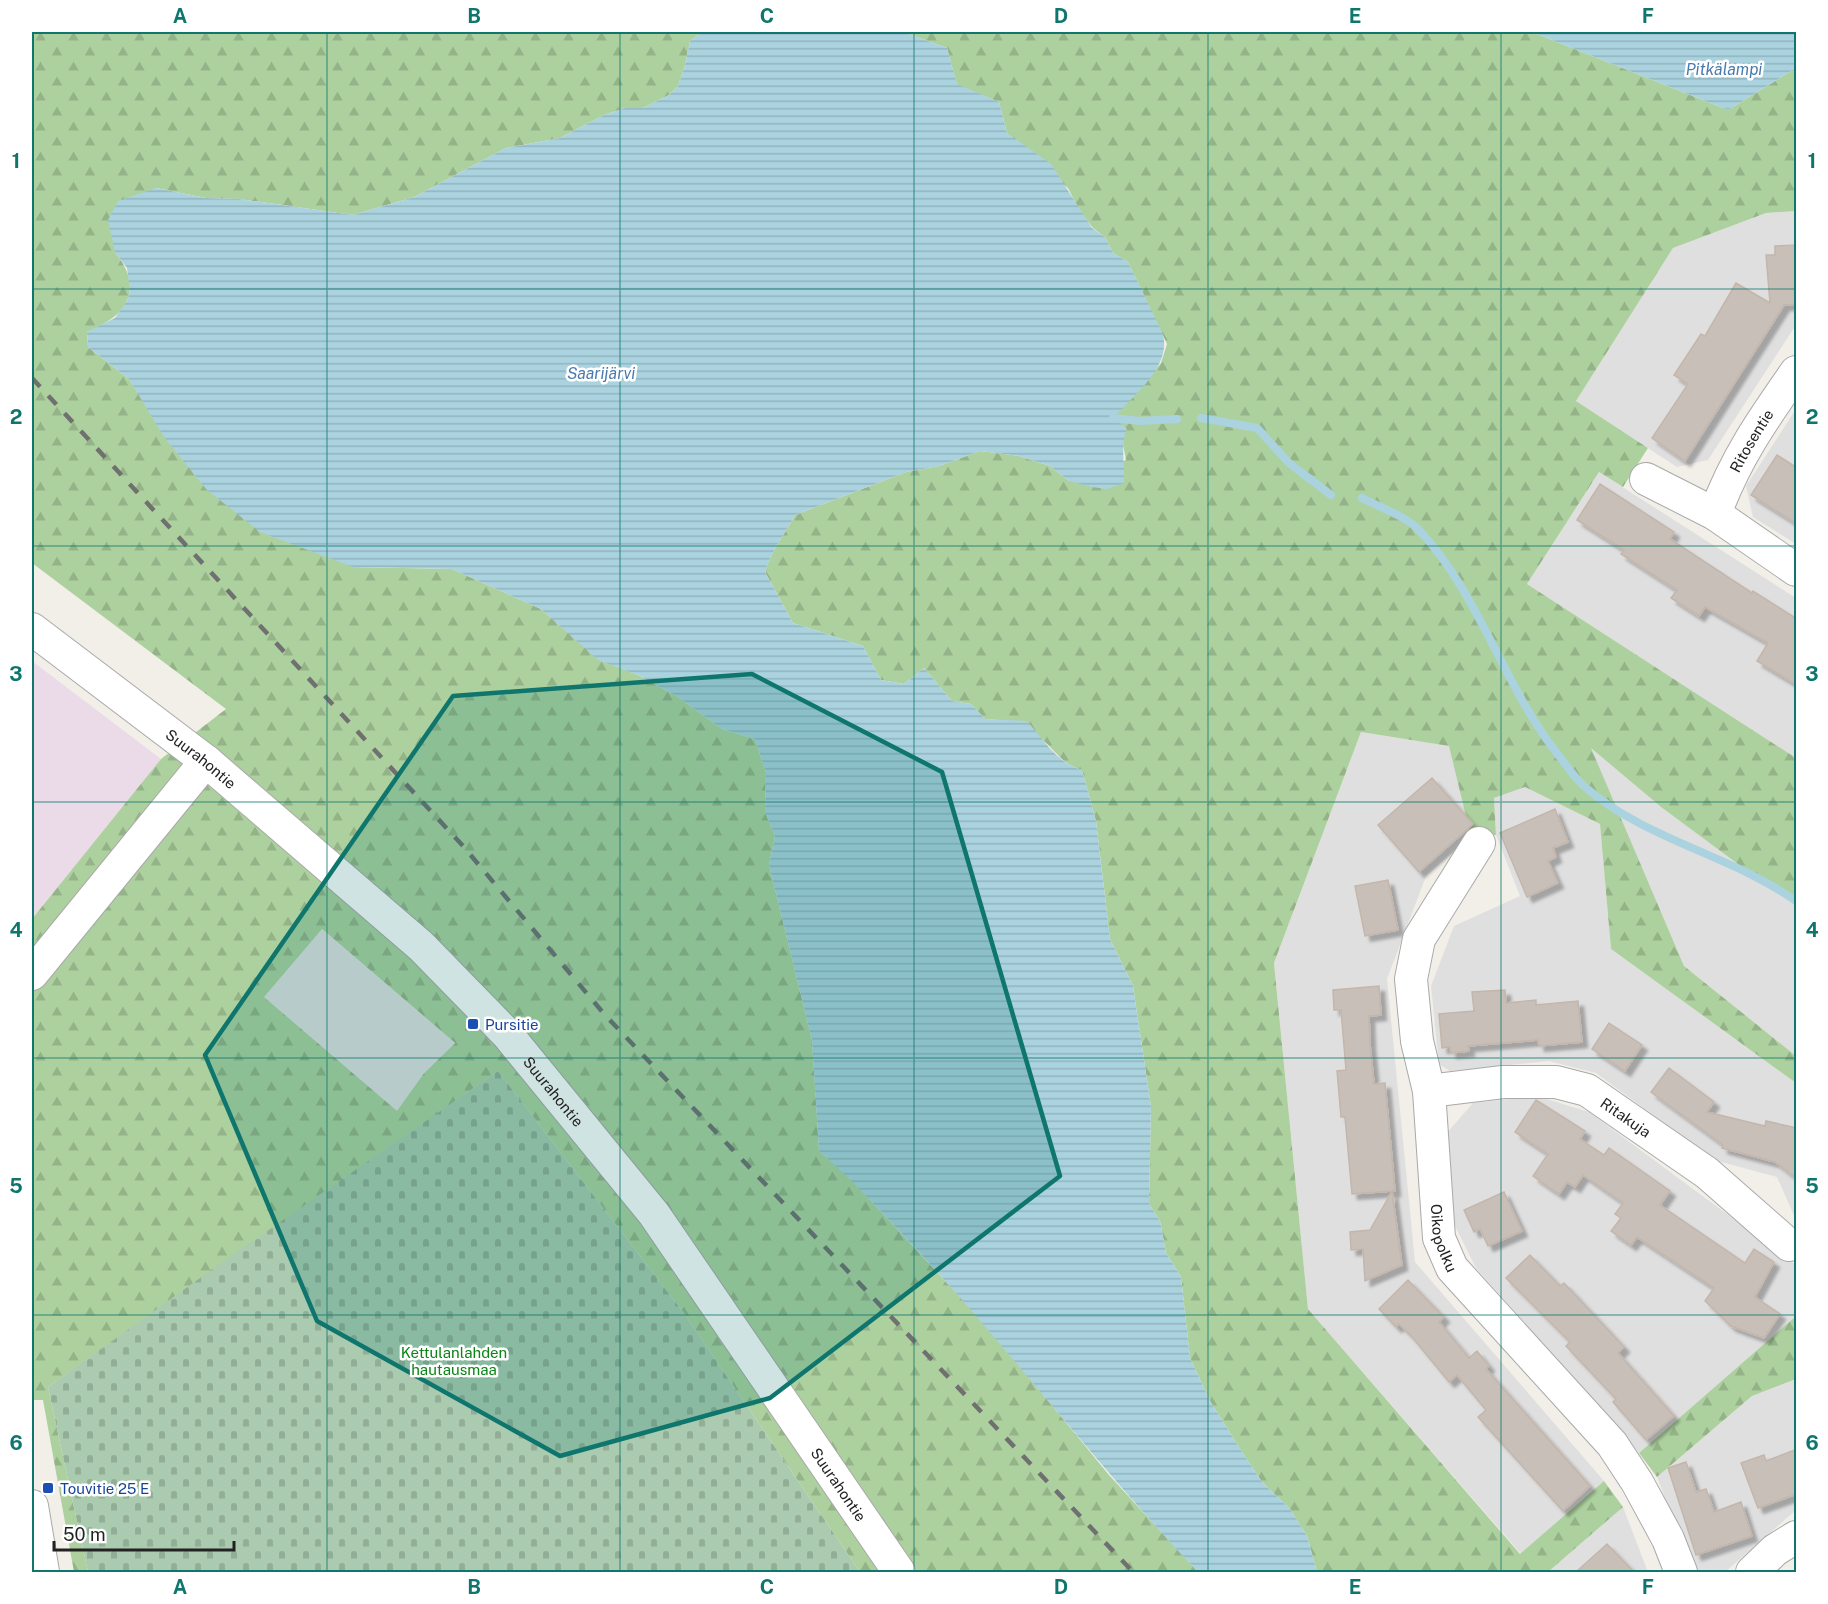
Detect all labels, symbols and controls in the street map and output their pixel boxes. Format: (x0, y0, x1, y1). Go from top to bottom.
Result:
text: A (173, 4, 187, 28)
text: B (467, 4, 481, 28)
text: C (760, 4, 774, 28)
text: D (1054, 4, 1068, 28)
text: E (1349, 4, 1361, 28)
text: F (1642, 4, 1654, 28)
water label: Pitkälampi (1686, 60, 1762, 79)
text: 1 (12, 149, 20, 173)
text: 1 (1808, 149, 1816, 173)
water label: Saarijärvi (567, 364, 635, 383)
text: 2 (10, 405, 22, 429)
text: 2 (1806, 405, 1818, 429)
street label: Ritosentie (1726, 406, 1776, 475)
text: 3 (9, 662, 23, 686)
text: 3 (1805, 662, 1819, 686)
street label: Suurahontie (163, 725, 240, 792)
text: 4 (9, 918, 23, 942)
text: 4 (1805, 918, 1819, 942)
place label: Pursitie (485, 1016, 538, 1033)
marker: Pursitie (466, 1017, 480, 1031)
street label: Suurahontie (520, 1053, 587, 1130)
street label: Ritakuja (1598, 1094, 1654, 1140)
text: 5 (9, 1174, 23, 1198)
text: 5 (1805, 1174, 1819, 1198)
street label: Oikopolku (1428, 1203, 1461, 1274)
park label: Kettulanlahden hautausmaa (401, 1344, 507, 1378)
text: 6 (9, 1431, 23, 1455)
text: 6 (1805, 1431, 1819, 1455)
street label: Suurahontie (808, 1444, 870, 1524)
place label: Touvitie 25 E (60, 1480, 149, 1497)
marker: Touvitie 25 E (41, 1481, 55, 1495)
scale bar (54, 1514, 234, 1552)
text: 50 m (63, 1524, 106, 1545)
text: A (173, 1575, 187, 1599)
text: B (467, 1575, 481, 1599)
text: C (760, 1575, 774, 1599)
text: D (1054, 1575, 1068, 1599)
text: E (1349, 1575, 1361, 1599)
text: F (1642, 1575, 1654, 1599)

